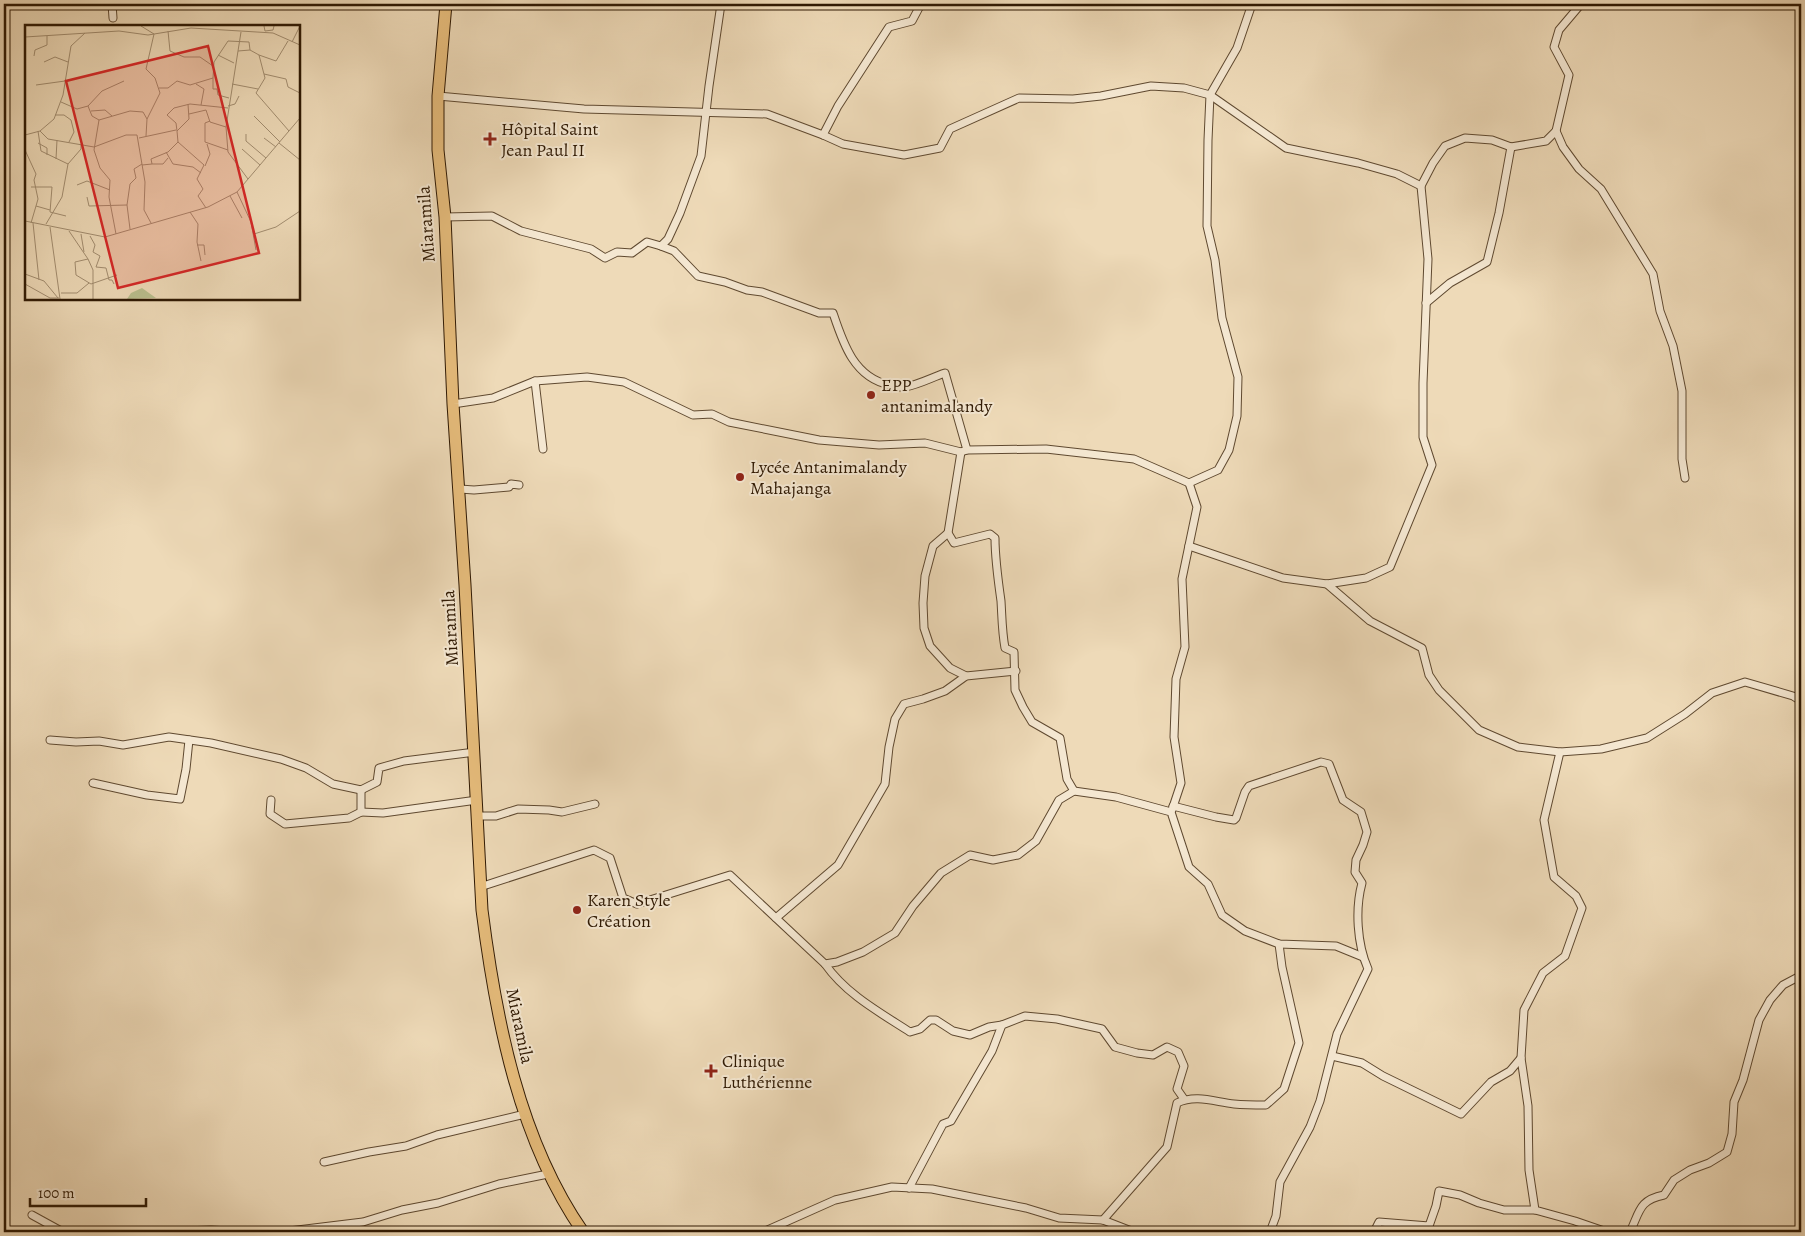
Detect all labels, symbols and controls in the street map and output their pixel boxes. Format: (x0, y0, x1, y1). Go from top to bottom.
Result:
inset map (25, 25, 300, 300)
place label: Hôpital Saint Jean Paul II (501, 117, 599, 162)
marker: Hôpital Saint Jean Paul II (483, 132, 497, 146)
street label: Miaramila (411, 184, 441, 263)
place label: EPP antanimalandy (881, 373, 993, 418)
marker: EPP antanimalandy (865, 389, 877, 401)
place label: Lycée Antanimalandy Mahajanga (750, 455, 908, 500)
marker: Lycée Antanimalandy Mahajanga (734, 471, 746, 483)
street label: Miaramila (436, 589, 464, 667)
place label: Karen Style Création (587, 888, 671, 933)
marker: Karen Style Création (571, 904, 583, 916)
street label: Miaramila (500, 986, 540, 1066)
place label: Clinique Luthérienne (722, 1049, 812, 1094)
marker: Clinique Luthérienne (704, 1064, 718, 1078)
scale bar (30, 1176, 146, 1208)
text: 100 m (38, 1183, 75, 1203)

